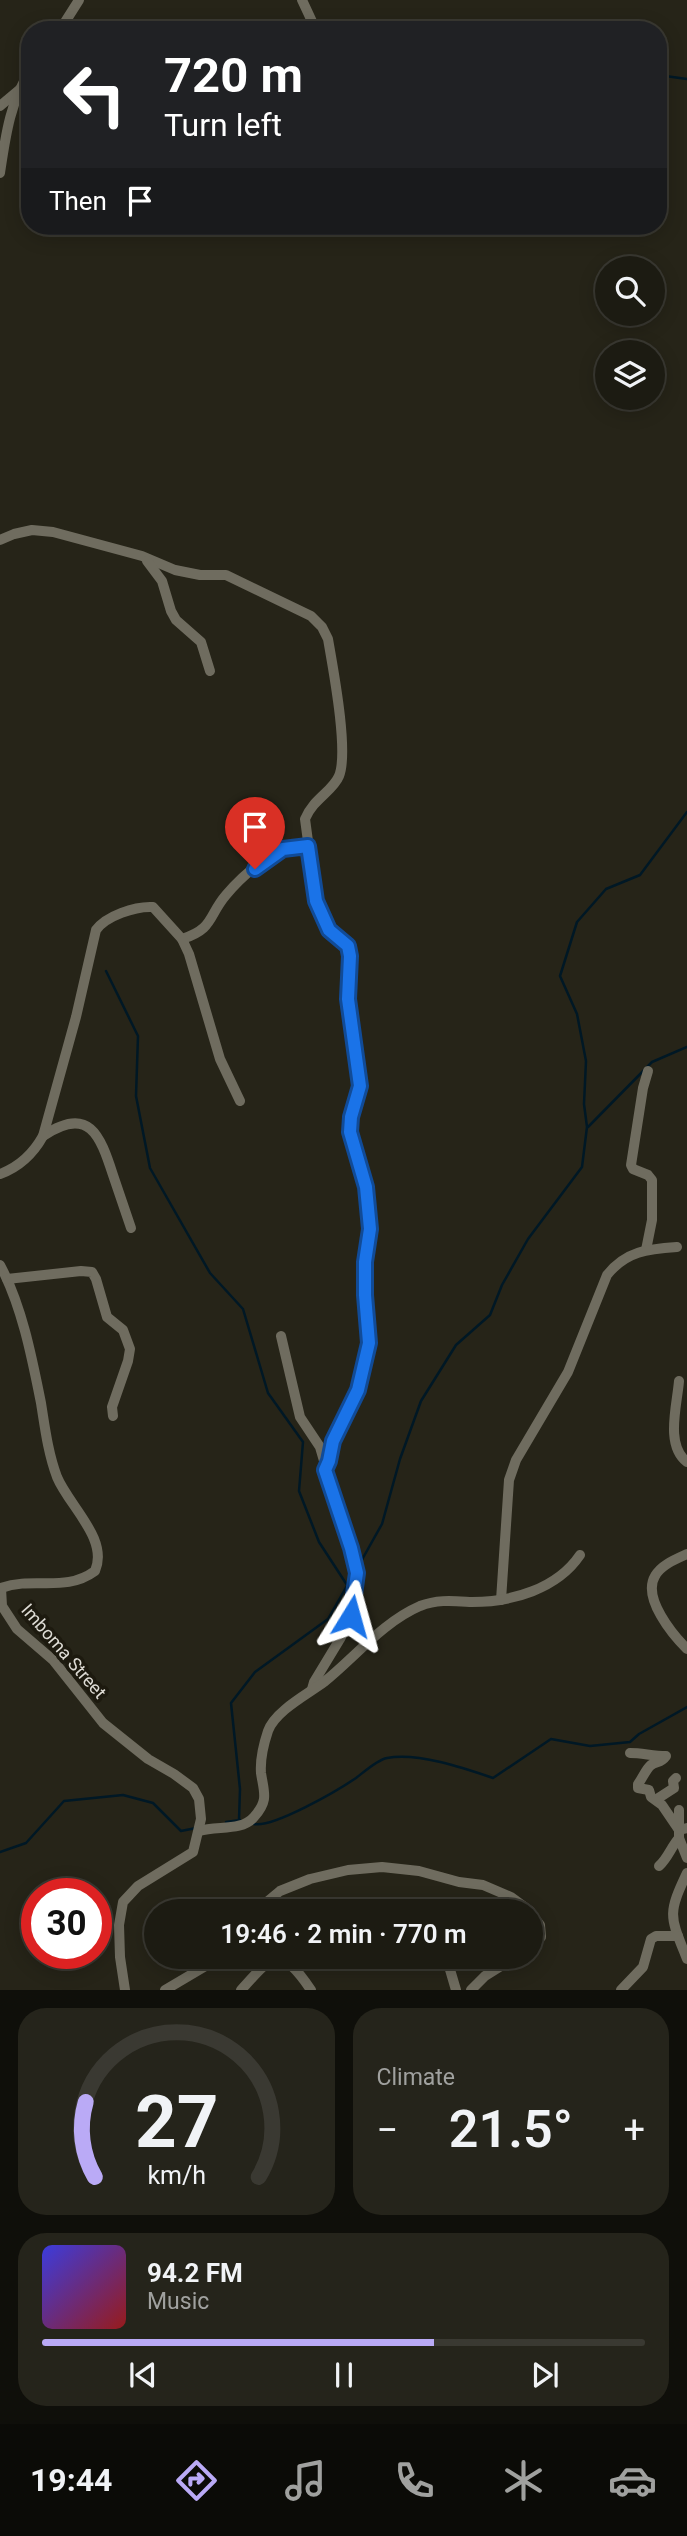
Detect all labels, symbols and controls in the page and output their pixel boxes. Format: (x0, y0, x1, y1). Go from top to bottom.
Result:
text: 720 m (164, 47, 303, 104)
icon: left (49, 49, 140, 140)
text: Turn left (164, 106, 282, 144)
icon: arrive (121, 182, 159, 220)
text: Then (49, 186, 107, 216)
map controls (595, 256, 665, 410)
button: search (595, 256, 665, 326)
button: layers (595, 340, 665, 410)
pin (225, 797, 285, 869)
icon: arrive (236, 808, 274, 846)
position arrow (314, 1579, 388, 1653)
street label: Imboma Street (17, 1599, 111, 1703)
speed limit sign: 30 (21, 1878, 112, 1969)
text: 19:46 · 2 min · 770 m (220, 1919, 467, 1949)
text: Climate (377, 2064, 455, 2091)
text: 27 (134, 2080, 218, 2166)
text: 21.5° (449, 2099, 573, 2160)
text: − (377, 2108, 398, 2152)
text: + (623, 2108, 645, 2152)
text: km/h (147, 2161, 206, 2190)
text: 94.2 FM (147, 2258, 243, 2288)
text: Music (147, 2288, 209, 2315)
icon: previous (124, 2356, 162, 2394)
icon: pause (325, 2356, 363, 2394)
icon: next (526, 2356, 564, 2394)
icon: directions (172, 2456, 221, 2505)
icon: music (281, 2456, 330, 2505)
icon: phone (390, 2456, 439, 2505)
icon: climate (499, 2456, 548, 2505)
icon: car (608, 2456, 657, 2505)
text: 19:44 (30, 2461, 112, 2499)

